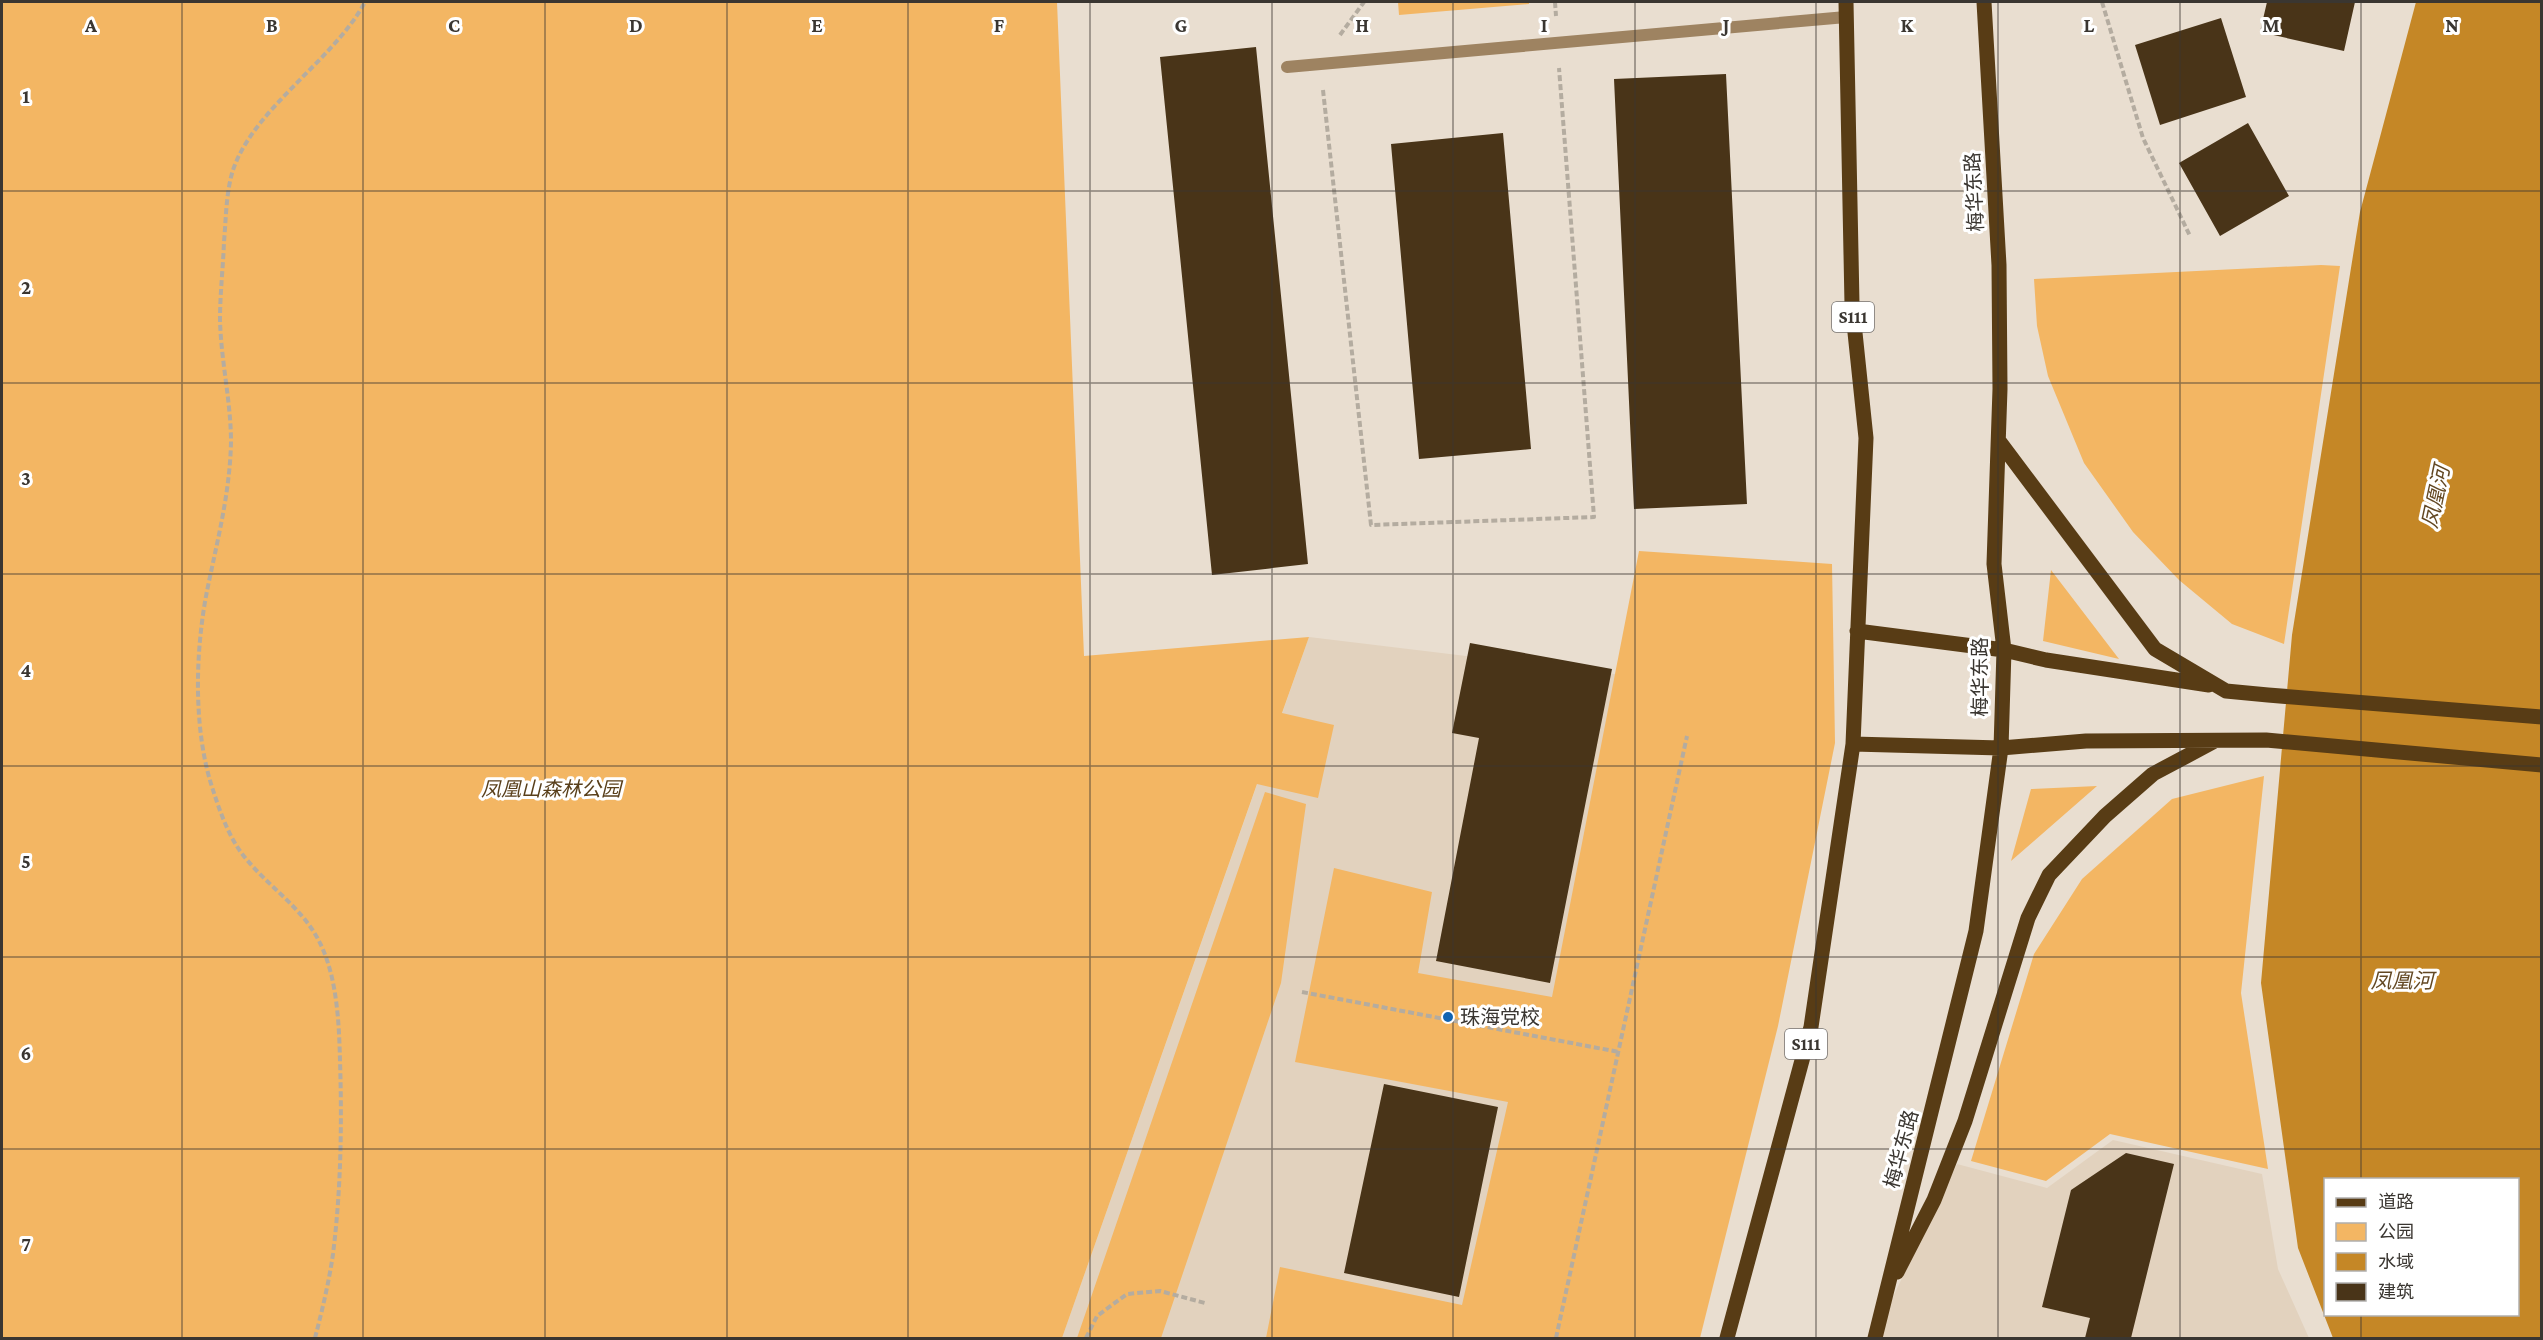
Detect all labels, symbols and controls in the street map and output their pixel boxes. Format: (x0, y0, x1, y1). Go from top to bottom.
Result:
text: A (84, 14, 98, 36)
text: B (266, 14, 278, 36)
text: C (448, 14, 460, 36)
text: D (629, 14, 643, 36)
text: E (811, 14, 823, 36)
text: F (994, 14, 1005, 36)
text: G (1175, 14, 1188, 36)
text: H (1355, 14, 1369, 36)
text: I (1541, 14, 1548, 36)
text: J (1721, 14, 1730, 36)
text: K (1901, 14, 1915, 36)
text: L (2084, 14, 2095, 36)
text: M (2262, 14, 2280, 36)
text: N (2445, 14, 2459, 36)
text: 1 (22, 85, 30, 107)
street label: 梅华东路 (1961, 151, 1987, 233)
text: 2 (21, 276, 31, 298)
road number: S111 (1832, 302, 1874, 332)
water label: 凤凰河 (2418, 460, 2455, 530)
text: 3 (21, 467, 31, 489)
street label: 梅华东路 (1969, 637, 1991, 717)
text: 4 (21, 659, 32, 681)
park label: 凤凰山森林公园 (481, 778, 624, 800)
text: 5 (21, 850, 31, 872)
water label: 凤凰河 (2371, 969, 2437, 993)
place label: 珠海党校 (1460, 1006, 1540, 1028)
marker: 珠海党校 (1441, 1010, 1455, 1024)
road number: S111 (1785, 1029, 1827, 1059)
text: 6 (21, 1042, 31, 1064)
street label: 梅华东路 (1880, 1108, 1922, 1190)
legend (2324, 1178, 2519, 1316)
text: 道路 (2378, 1192, 2414, 1212)
text: 公园 (2378, 1222, 2414, 1242)
text: 7 (21, 1233, 31, 1255)
text: 水域 (2378, 1252, 2414, 1272)
text: 建筑 (2378, 1282, 2414, 1302)

